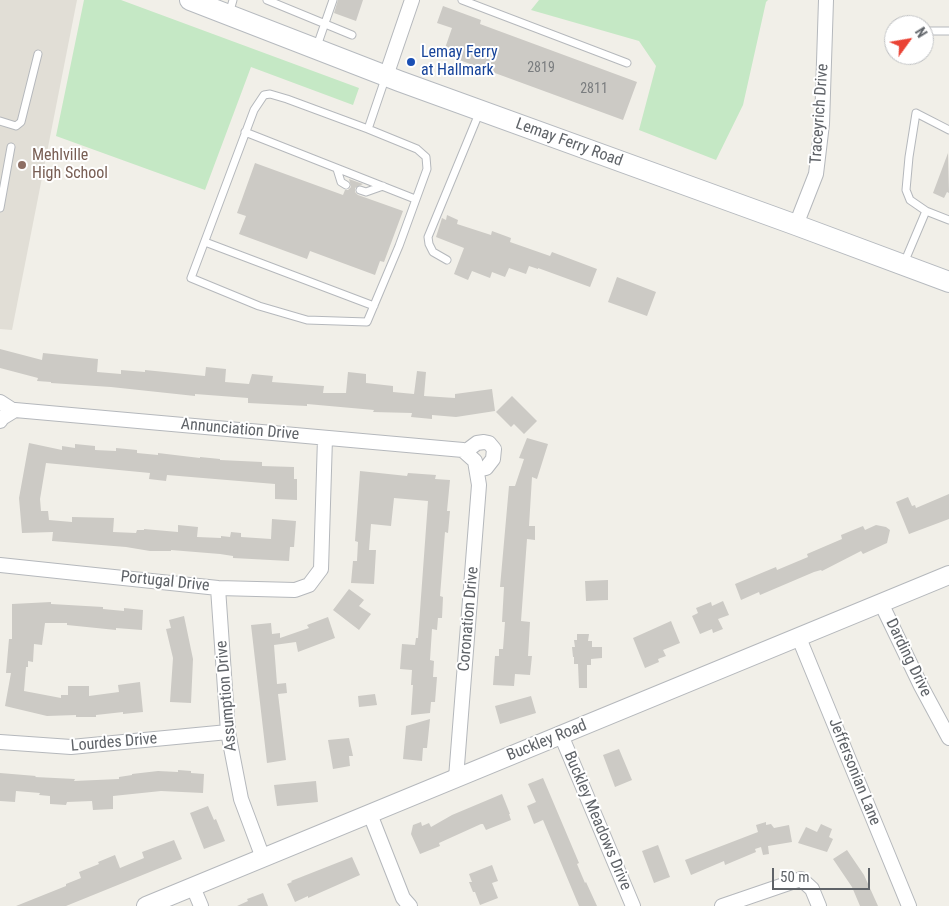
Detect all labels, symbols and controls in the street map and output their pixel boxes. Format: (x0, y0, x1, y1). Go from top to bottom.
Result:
north arrow (884, 15, 934, 65)
text: N (912, 25, 930, 40)
place label: Lemay Ferry at Hallmark (421, 43, 498, 81)
marker: Lemay Ferry at Hallmark (405, 56, 417, 68)
house number: 2819 (527, 60, 555, 76)
street label: Traceyrich Drive (807, 63, 833, 165)
house number: 2811 (580, 81, 608, 97)
street label: Lemay Ferry Road (513, 115, 625, 171)
place label: Mehlville High School (32, 146, 108, 184)
marker: Mehlville High School (16, 159, 28, 171)
street label: Annunciation Drive (180, 415, 300, 445)
street label: Coronation Drive (455, 566, 483, 672)
street label: Portugal Drive (120, 568, 210, 596)
street label: Darding Drive (881, 616, 935, 700)
street label: Assumption Drive (213, 640, 241, 752)
street label: Buckley Road (504, 716, 590, 766)
street label: Jeffersonian Lane (824, 716, 884, 828)
street label: Lourdes Drive (70, 730, 158, 756)
street label: Buckley Meadows Drive (559, 749, 635, 893)
scale bar (774, 858, 872, 890)
text: 50 m (780, 868, 810, 886)

